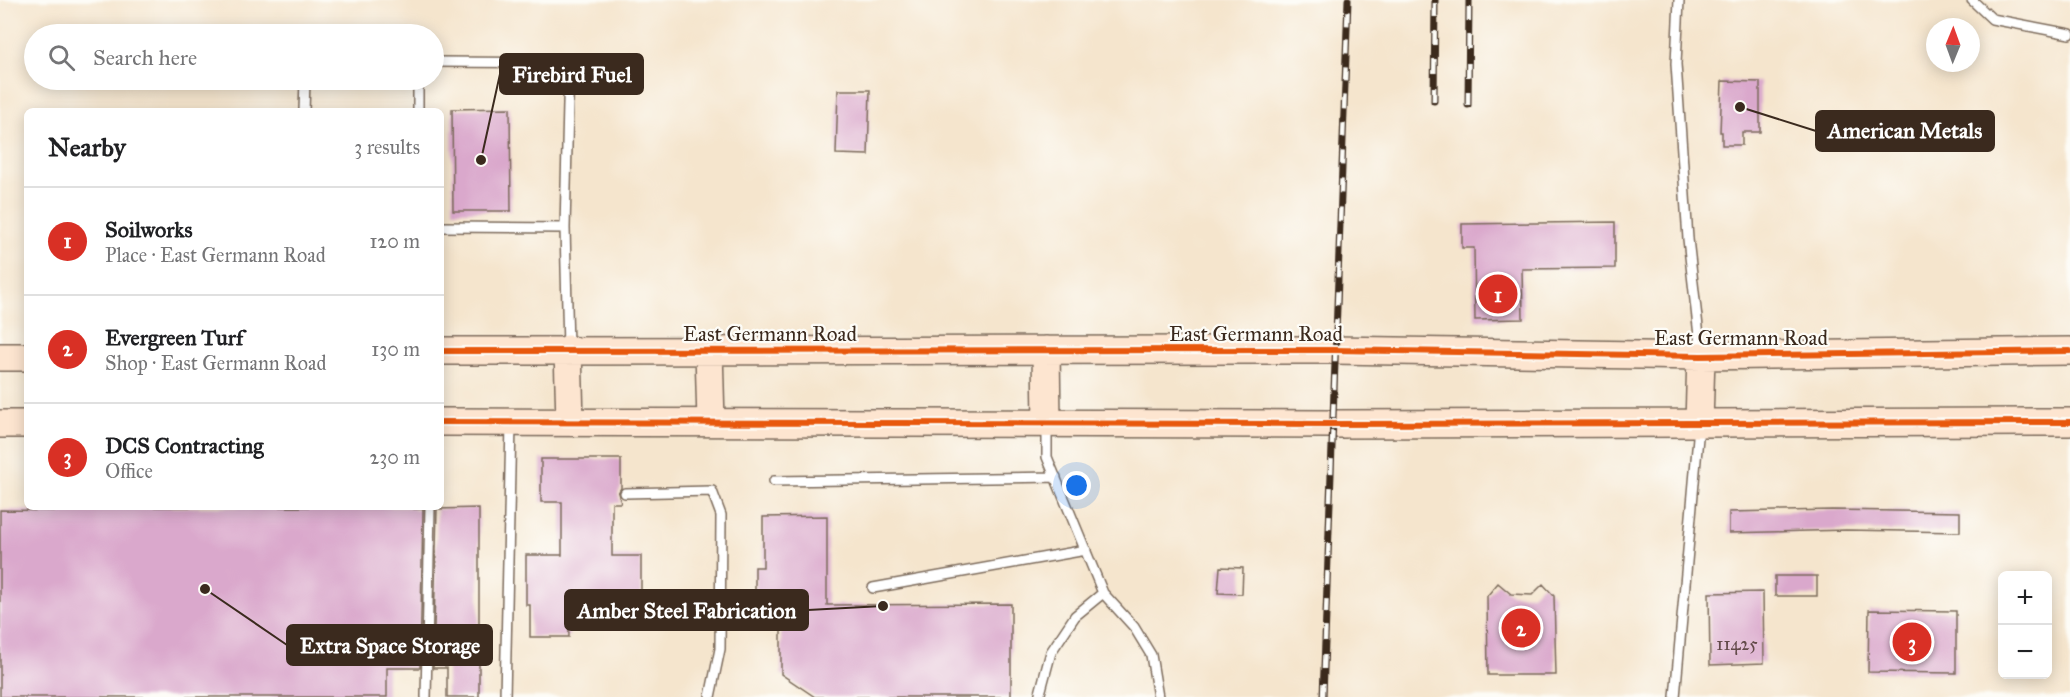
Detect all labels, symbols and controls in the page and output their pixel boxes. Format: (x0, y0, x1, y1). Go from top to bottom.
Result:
north arrow (1926, 18, 1980, 72)
search box (24, 24, 444, 90)
icon: search (45, 41, 78, 74)
text: Search here (93, 44, 197, 71)
callout: Firebird Fuel (500, 54, 643, 94)
text: Firebird Fuel (512, 61, 633, 88)
callout: American Metals (1816, 111, 1994, 151)
text: American Metals (1826, 117, 1982, 144)
text: Nearby (48, 131, 126, 163)
text: 3 results (354, 135, 420, 159)
text: Soilworks (105, 216, 192, 243)
text: 1 (64, 229, 71, 253)
text: 120 m (369, 229, 420, 253)
text: Place · East Germann Road (105, 243, 326, 267)
pin: 1 (1478, 272, 1518, 316)
street label: East Germann Road (683, 321, 857, 347)
street label: East Germann Road (1169, 321, 1343, 347)
text: Evergreen Turf (105, 324, 243, 351)
street label: East Germann Road (1654, 325, 1828, 351)
text: 2 (63, 337, 72, 361)
text: 130 m (371, 337, 420, 361)
text: Shop · East Germann Road (105, 351, 326, 375)
text: DCS Contracting (105, 432, 263, 459)
text: 3 (64, 445, 72, 469)
text: 230 m (369, 445, 420, 469)
text: Office (105, 459, 153, 483)
your location (1062, 471, 1091, 500)
map controls (1998, 571, 2052, 679)
button: + (1998, 571, 2052, 625)
callout: Amber Steel Fabrication (565, 590, 808, 630)
text: Amber Steel Fabrication (576, 597, 797, 624)
pin: 2 (1502, 606, 1540, 650)
pin: 3 (1892, 620, 1932, 664)
callout: Extra Space Storage (287, 625, 492, 665)
button: − (1998, 625, 2052, 679)
text: Extra Space Storage (300, 632, 480, 659)
house number: 11425 (1716, 633, 1758, 655)

